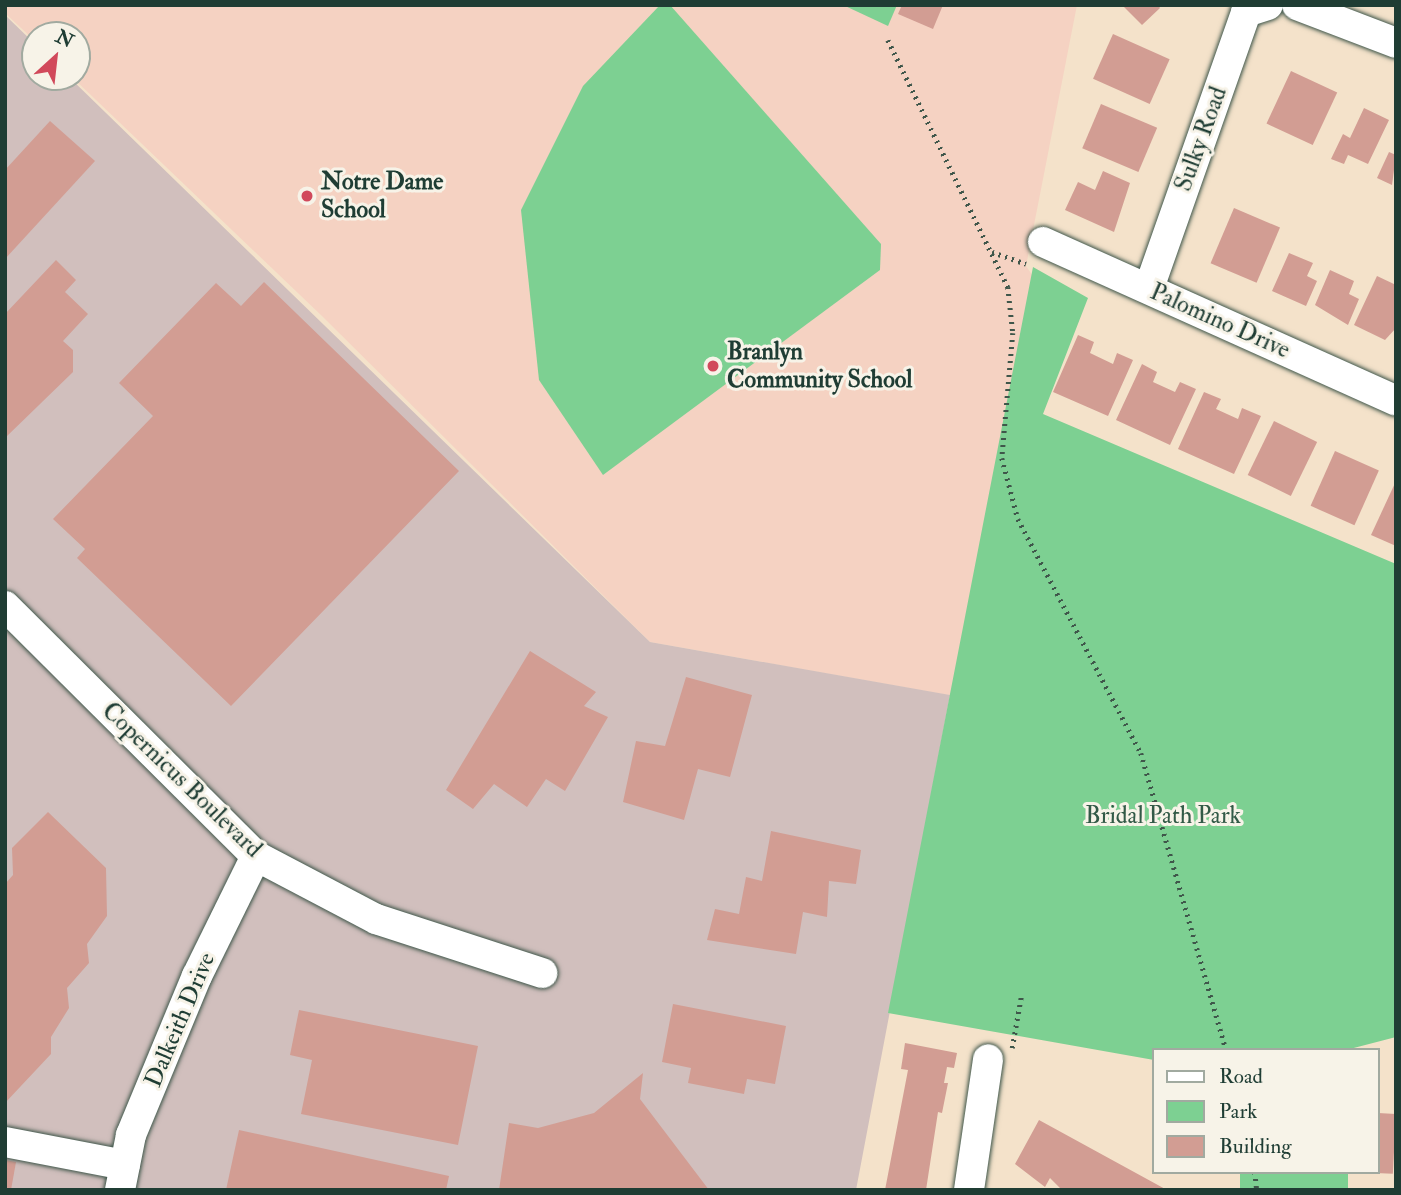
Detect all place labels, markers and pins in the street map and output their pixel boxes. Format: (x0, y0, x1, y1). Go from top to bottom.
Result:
place label: Notre Dame School (321, 168, 443, 224)
marker: Notre Dame School (299, 188, 315, 204)
place label: Branlyn Community School (727, 338, 912, 394)
marker: Branlyn Community School (705, 358, 721, 374)

